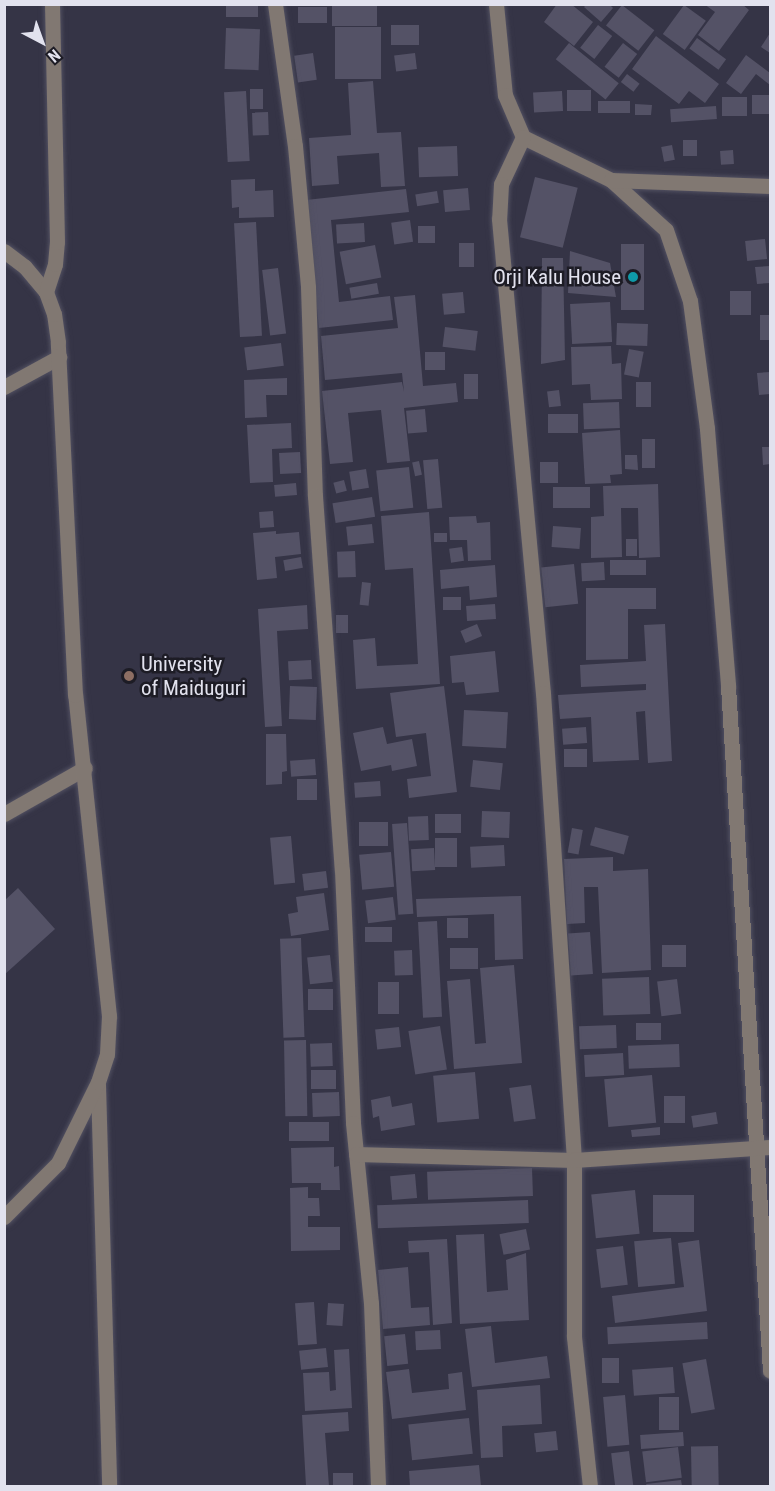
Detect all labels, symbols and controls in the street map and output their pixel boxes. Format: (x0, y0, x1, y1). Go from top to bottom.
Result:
north arrow (12, 12, 72, 72)
text: N (44, 46, 64, 66)
place label: Orji Kalu House (493, 264, 621, 290)
marker: Orji Kalu House (626, 270, 640, 284)
place label: University of Maiduguri (141, 651, 246, 701)
marker: University of Maiduguri (122, 669, 136, 683)

